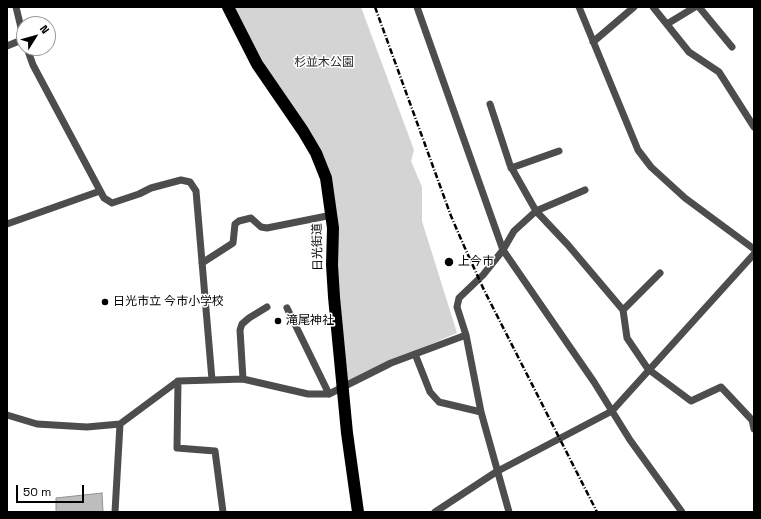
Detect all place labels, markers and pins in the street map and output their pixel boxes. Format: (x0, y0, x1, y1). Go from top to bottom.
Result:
place label: 上今市 (458, 255, 494, 269)
marker: 上今市 (443, 256, 455, 268)
place label: 日光市立 今市小学校 (113, 295, 224, 309)
marker: 日光市立 今市小学校 (100, 297, 110, 307)
place label: 滝尾神社 (286, 314, 334, 328)
marker: 滝尾神社 (273, 316, 283, 326)

